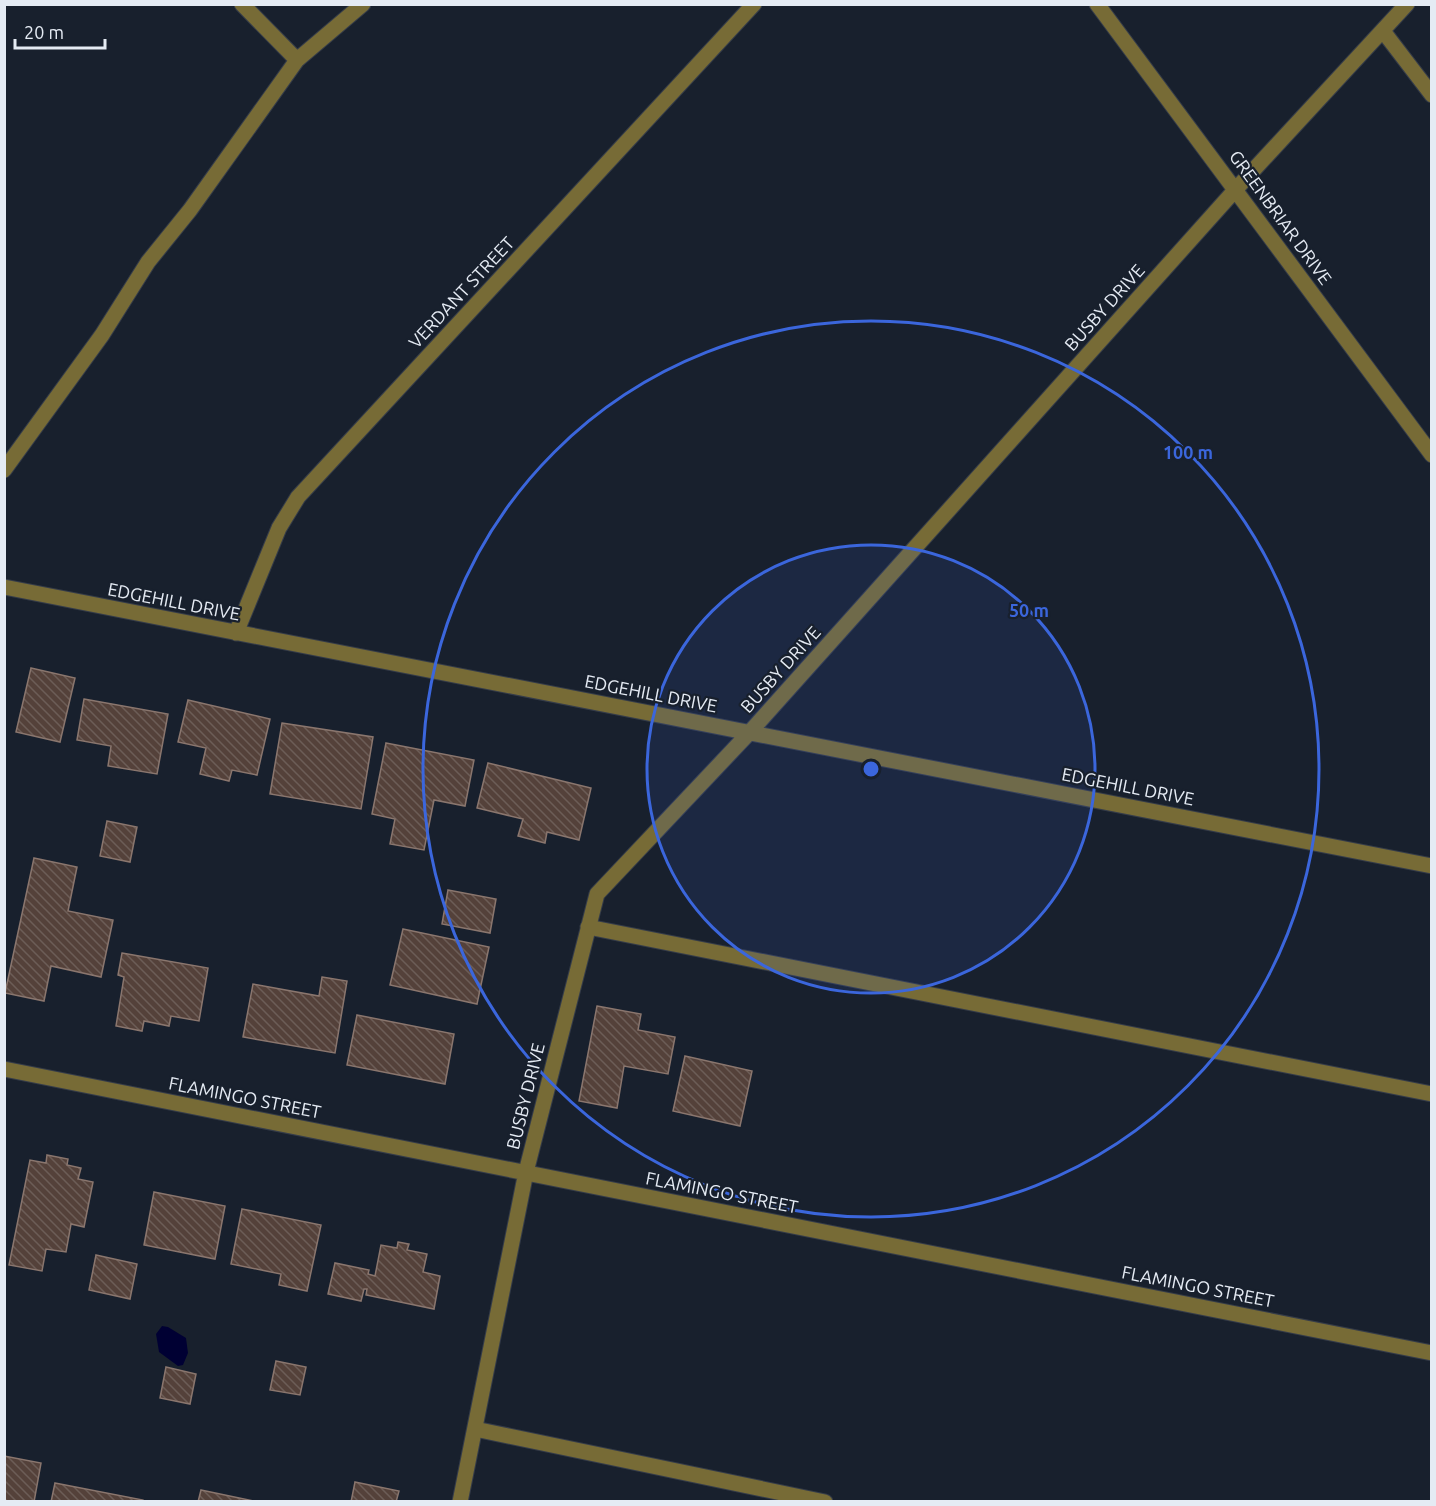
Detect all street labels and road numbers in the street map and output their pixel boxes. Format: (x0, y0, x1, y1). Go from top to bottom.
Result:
street label: GREENBRIAR DRIVE (1226, 146, 1336, 288)
street label: VERDANT STREET (404, 232, 518, 352)
street label: BUSBY DRIVE (1060, 260, 1148, 354)
street label: EDGEHILL DRIVE (106, 578, 242, 624)
street label: BUSBY DRIVE (736, 622, 824, 716)
street label: EDGEHILL DRIVE (583, 670, 719, 716)
street label: EDGEHILL DRIVE (1060, 763, 1196, 809)
street label: BUSBY DRIVE (502, 1041, 548, 1151)
street label: FLAMINGO STREET (167, 1072, 323, 1122)
street label: FLAMINGO STREET (644, 1167, 800, 1217)
street label: FLAMINGO STREET (1120, 1261, 1276, 1311)

